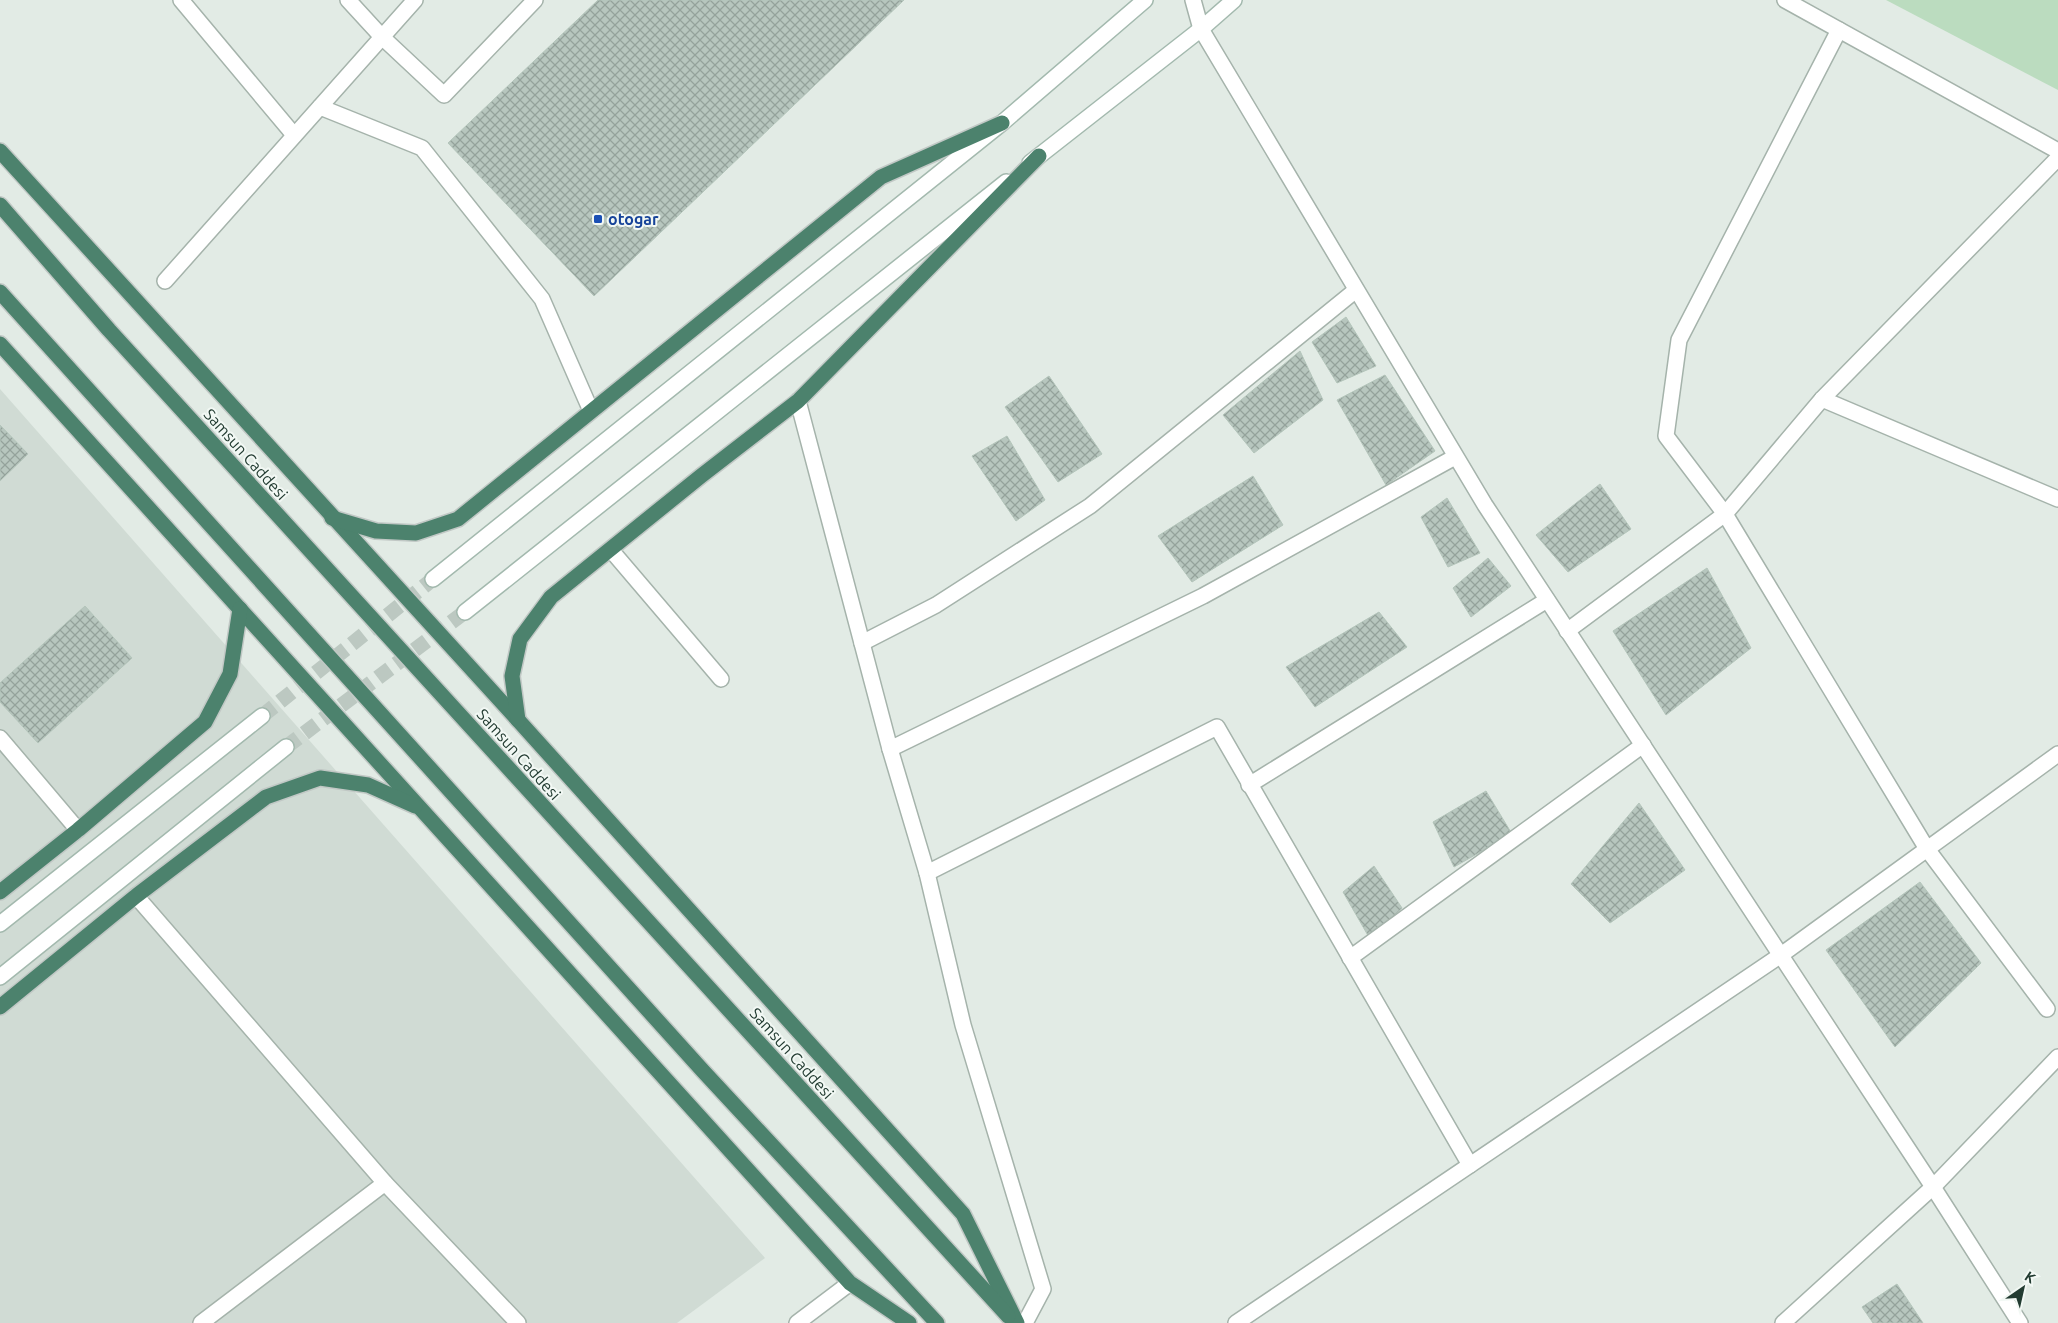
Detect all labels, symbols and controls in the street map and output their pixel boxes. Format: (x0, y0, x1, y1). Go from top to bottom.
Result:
place label: otogar (608, 210, 659, 228)
marker: otogar (592, 213, 604, 225)
street label: Samsun Caddesi (201, 405, 291, 503)
street label: Samsun Caddesi (474, 705, 564, 803)
street label: Samsun Caddesi (747, 1004, 837, 1102)
north arrow (1998, 1263, 2048, 1313)
text: K (2022, 1268, 2039, 1287)

